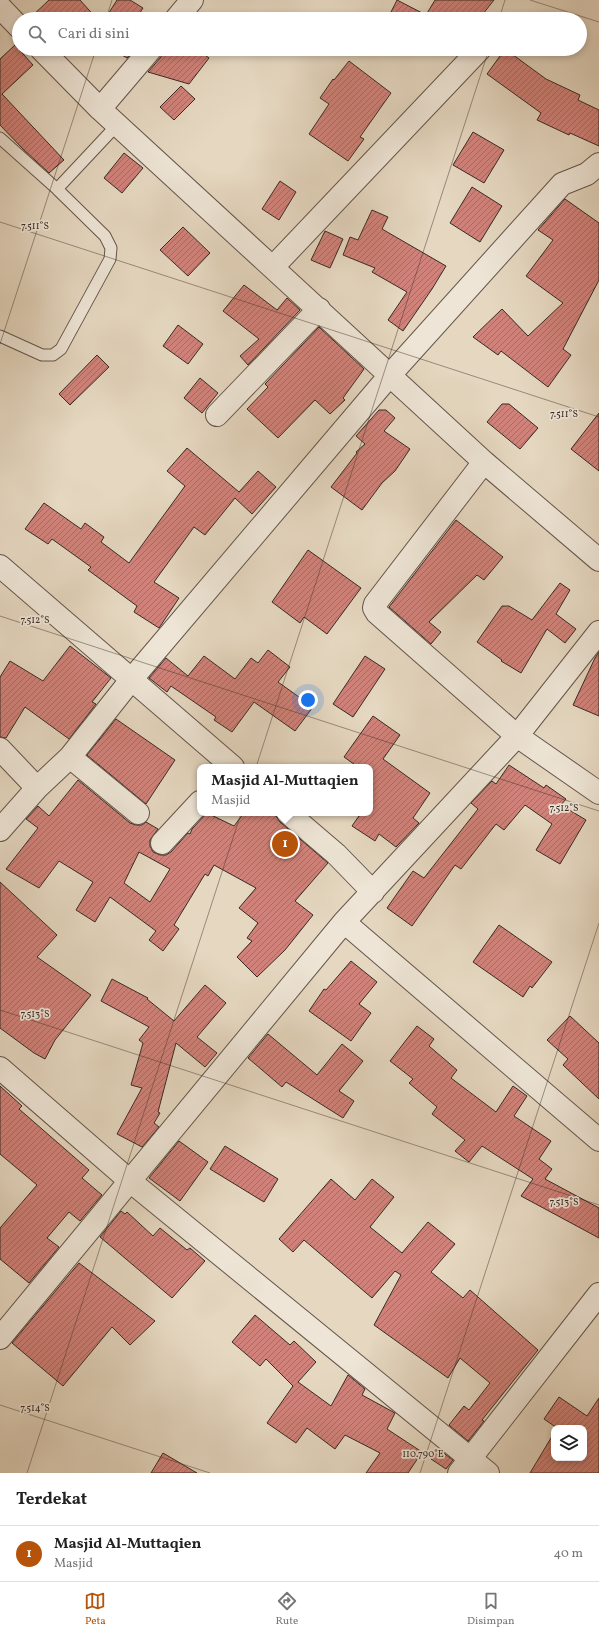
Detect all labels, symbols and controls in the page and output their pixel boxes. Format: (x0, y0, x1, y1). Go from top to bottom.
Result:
search box (12, 12, 587, 56)
icon: search (26, 23, 48, 45)
text: Cari di sini (58, 24, 129, 45)
text: 7.511°S (21, 219, 49, 233)
text: 7.511°S (550, 407, 578, 421)
text: 7.512°S (20, 613, 50, 627)
your location (298, 690, 318, 710)
popup (197, 764, 373, 816)
text: Masjid Al-Muttaqien (211, 771, 359, 792)
text: Masjid (211, 792, 250, 810)
text: 7.512°S (549, 801, 579, 815)
pin: 1 (272, 829, 298, 859)
text: 7.513°S (20, 1007, 50, 1021)
text: 7.513°S (549, 1195, 579, 1209)
text: 7.514°S (20, 1401, 50, 1415)
map controls (551, 1425, 587, 1461)
button: layers (551, 1425, 587, 1461)
text: 110.790°E (402, 1447, 444, 1461)
text: Terdekat (16, 1488, 87, 1511)
text: Masjid Al-Muttaqien (54, 1534, 201, 1555)
text: 1 (26, 1545, 32, 1563)
text: 40 m (554, 1545, 583, 1563)
text: Masjid (54, 1555, 93, 1573)
tab: Peta (84, 1590, 106, 1629)
tab: Rute (275, 1590, 298, 1629)
tab: Disimpan (467, 1590, 515, 1629)

